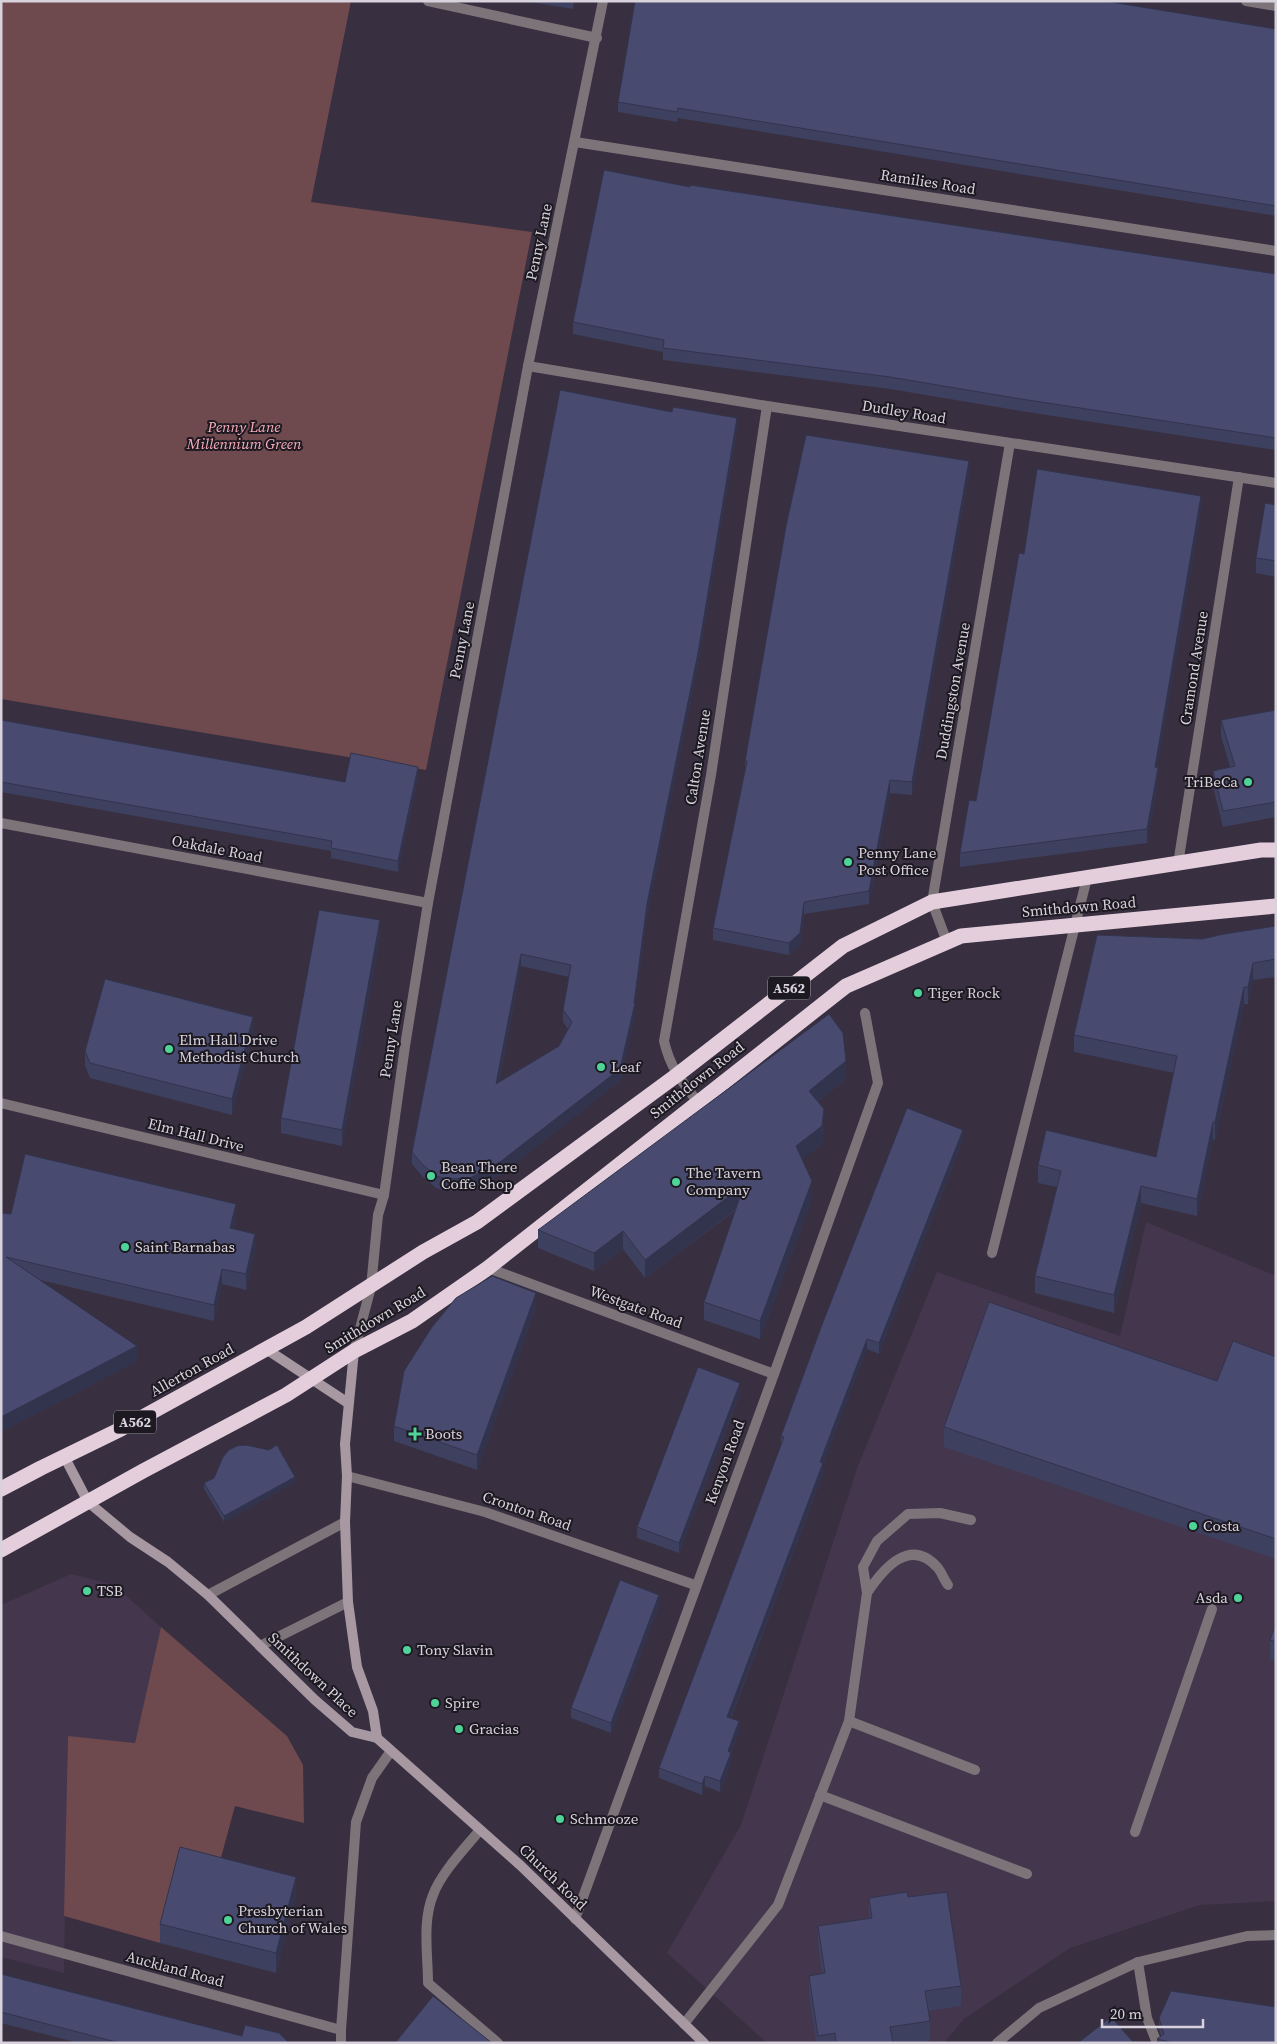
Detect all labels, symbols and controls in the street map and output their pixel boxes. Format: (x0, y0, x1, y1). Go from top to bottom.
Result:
street label: Ramilies Road (879, 164, 978, 199)
street label: Penny Lane (520, 201, 557, 282)
street label: Dudley Road (861, 394, 948, 429)
park label: Penny Lane Millennium Green (186, 416, 302, 454)
street label: Penny Lane (444, 599, 479, 680)
street label: Cramond Avenue (1174, 609, 1213, 727)
street label: Duddingston Avenue (930, 620, 975, 761)
street label: Calton Avenue (680, 707, 715, 806)
place label: TriBeCa (1184, 771, 1238, 792)
marker: TriBeCa (1242, 776, 1254, 788)
street label: Oakdale Road (170, 829, 265, 868)
place label: Penny Lane Post Office (858, 842, 937, 880)
marker: Penny Lane Post Office (842, 856, 854, 868)
street label: Smithdown Road (1021, 891, 1137, 922)
road number: A562 (768, 976, 810, 1000)
place label: Tiger Rock (928, 982, 1001, 1003)
marker: Tiger Rock (912, 987, 924, 999)
street label: Penny Lane (374, 998, 407, 1079)
place label: Elm Hall Drive Methodist Church (179, 1029, 299, 1067)
street label: Smithdown Road (645, 1036, 749, 1123)
marker: Elm Hall Drive Methodist Church (163, 1043, 175, 1055)
place label: Leaf (611, 1056, 642, 1077)
marker: Leaf (595, 1061, 607, 1073)
street label: Elm Hall Drive (146, 1112, 247, 1157)
place label: Bean There Coffe Shop (441, 1156, 518, 1194)
place label: The Tavern Company (686, 1162, 761, 1200)
marker: Bean There Coffe Shop (425, 1170, 437, 1182)
marker: The Tavern Company (670, 1176, 682, 1188)
place label: Saint Barnabas (135, 1236, 235, 1257)
marker: Saint Barnabas (119, 1241, 131, 1253)
street label: Westgate Road (587, 1280, 686, 1333)
street label: Smithdown Road (320, 1281, 430, 1358)
street label: Allerton Road (146, 1338, 238, 1401)
road number: A562 (114, 1410, 156, 1434)
street label: Kenyon Road (700, 1416, 750, 1507)
place label: Boots (425, 1423, 462, 1444)
marker: Boots (409, 1428, 421, 1440)
street label: Cronton Road (480, 1486, 575, 1536)
place label: Costa (1203, 1515, 1240, 1536)
marker: Costa (1187, 1520, 1199, 1532)
place label: TSB (97, 1580, 123, 1601)
marker: TSB (81, 1585, 93, 1597)
place label: Asda (1196, 1587, 1228, 1608)
marker: Asda (1232, 1592, 1244, 1604)
street label: Smithdown Place (264, 1627, 363, 1722)
place label: Tony Slavin (417, 1639, 493, 1660)
marker: Tony Slavin (401, 1644, 413, 1656)
place label: Spire (445, 1692, 480, 1713)
marker: Spire (429, 1697, 441, 1709)
place label: Gracias (469, 1718, 519, 1739)
marker: Gracias (453, 1723, 465, 1735)
place label: Schmooze (570, 1808, 639, 1829)
marker: Schmooze (554, 1813, 566, 1825)
street label: Church Road (515, 1839, 592, 1915)
place label: Presbyterian Church of Wales (238, 1900, 347, 1938)
marker: Presbyterian Church of Wales (222, 1914, 234, 1926)
street label: Auckland Road (124, 1945, 227, 1992)
scale bar (1102, 1996, 1203, 2028)
text: 20 m (1110, 2003, 1142, 2024)

